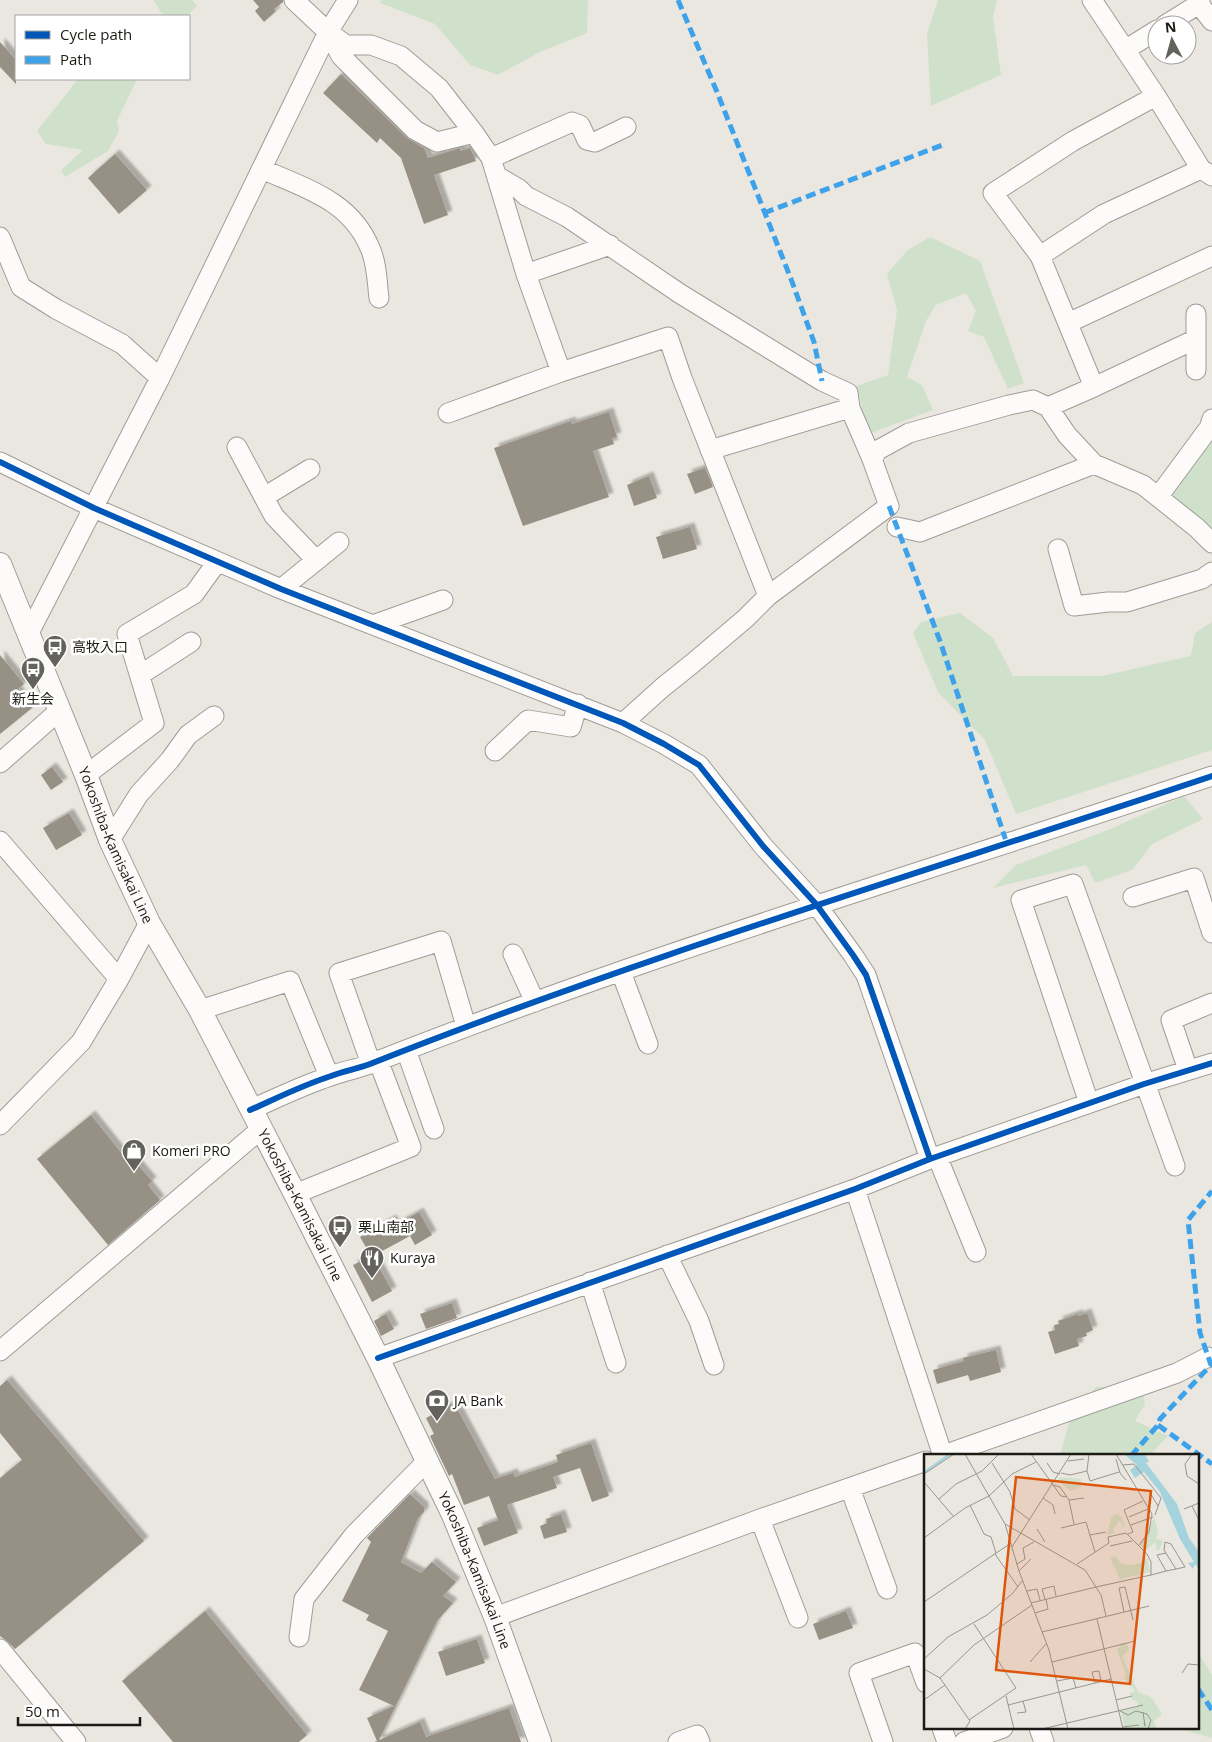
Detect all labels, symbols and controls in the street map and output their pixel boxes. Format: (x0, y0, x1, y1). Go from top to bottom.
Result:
legend (15, 15, 190, 80)
north arrow (1147, 15, 1197, 65)
text: N (1164, 17, 1177, 37)
text: Cycle path (60, 24, 132, 44)
text: Path (60, 49, 92, 69)
bus stop icon: 高牧入口 (42, 634, 68, 668)
place label: 高牧入口 (72, 637, 128, 656)
bus stop icon: 新生会 (20, 656, 46, 690)
place label: 新生会 (12, 689, 54, 708)
street label: Yokoshiba-Kamisakai Line (75, 764, 158, 926)
street label: Yokoshiba-Kamisakai Line (254, 1125, 348, 1284)
shop icon: Komeri PRO (121, 1138, 147, 1172)
place label: Komeri PRO (152, 1141, 231, 1160)
bus stop icon: 栗山南部 (327, 1214, 353, 1248)
place label: 栗山南部 (358, 1217, 414, 1236)
restaurant icon: Kuraya (359, 1245, 385, 1279)
place label: Kuraya (390, 1248, 435, 1267)
bank icon: JA Bank (424, 1388, 450, 1422)
place label: JA Bank (452, 1391, 504, 1410)
inset map (924, 1454, 1200, 1730)
street label: Yokoshiba-Kamisakai Line (434, 1488, 516, 1652)
scale bar (18, 1694, 140, 1726)
text: 50 m (25, 1701, 60, 1721)

